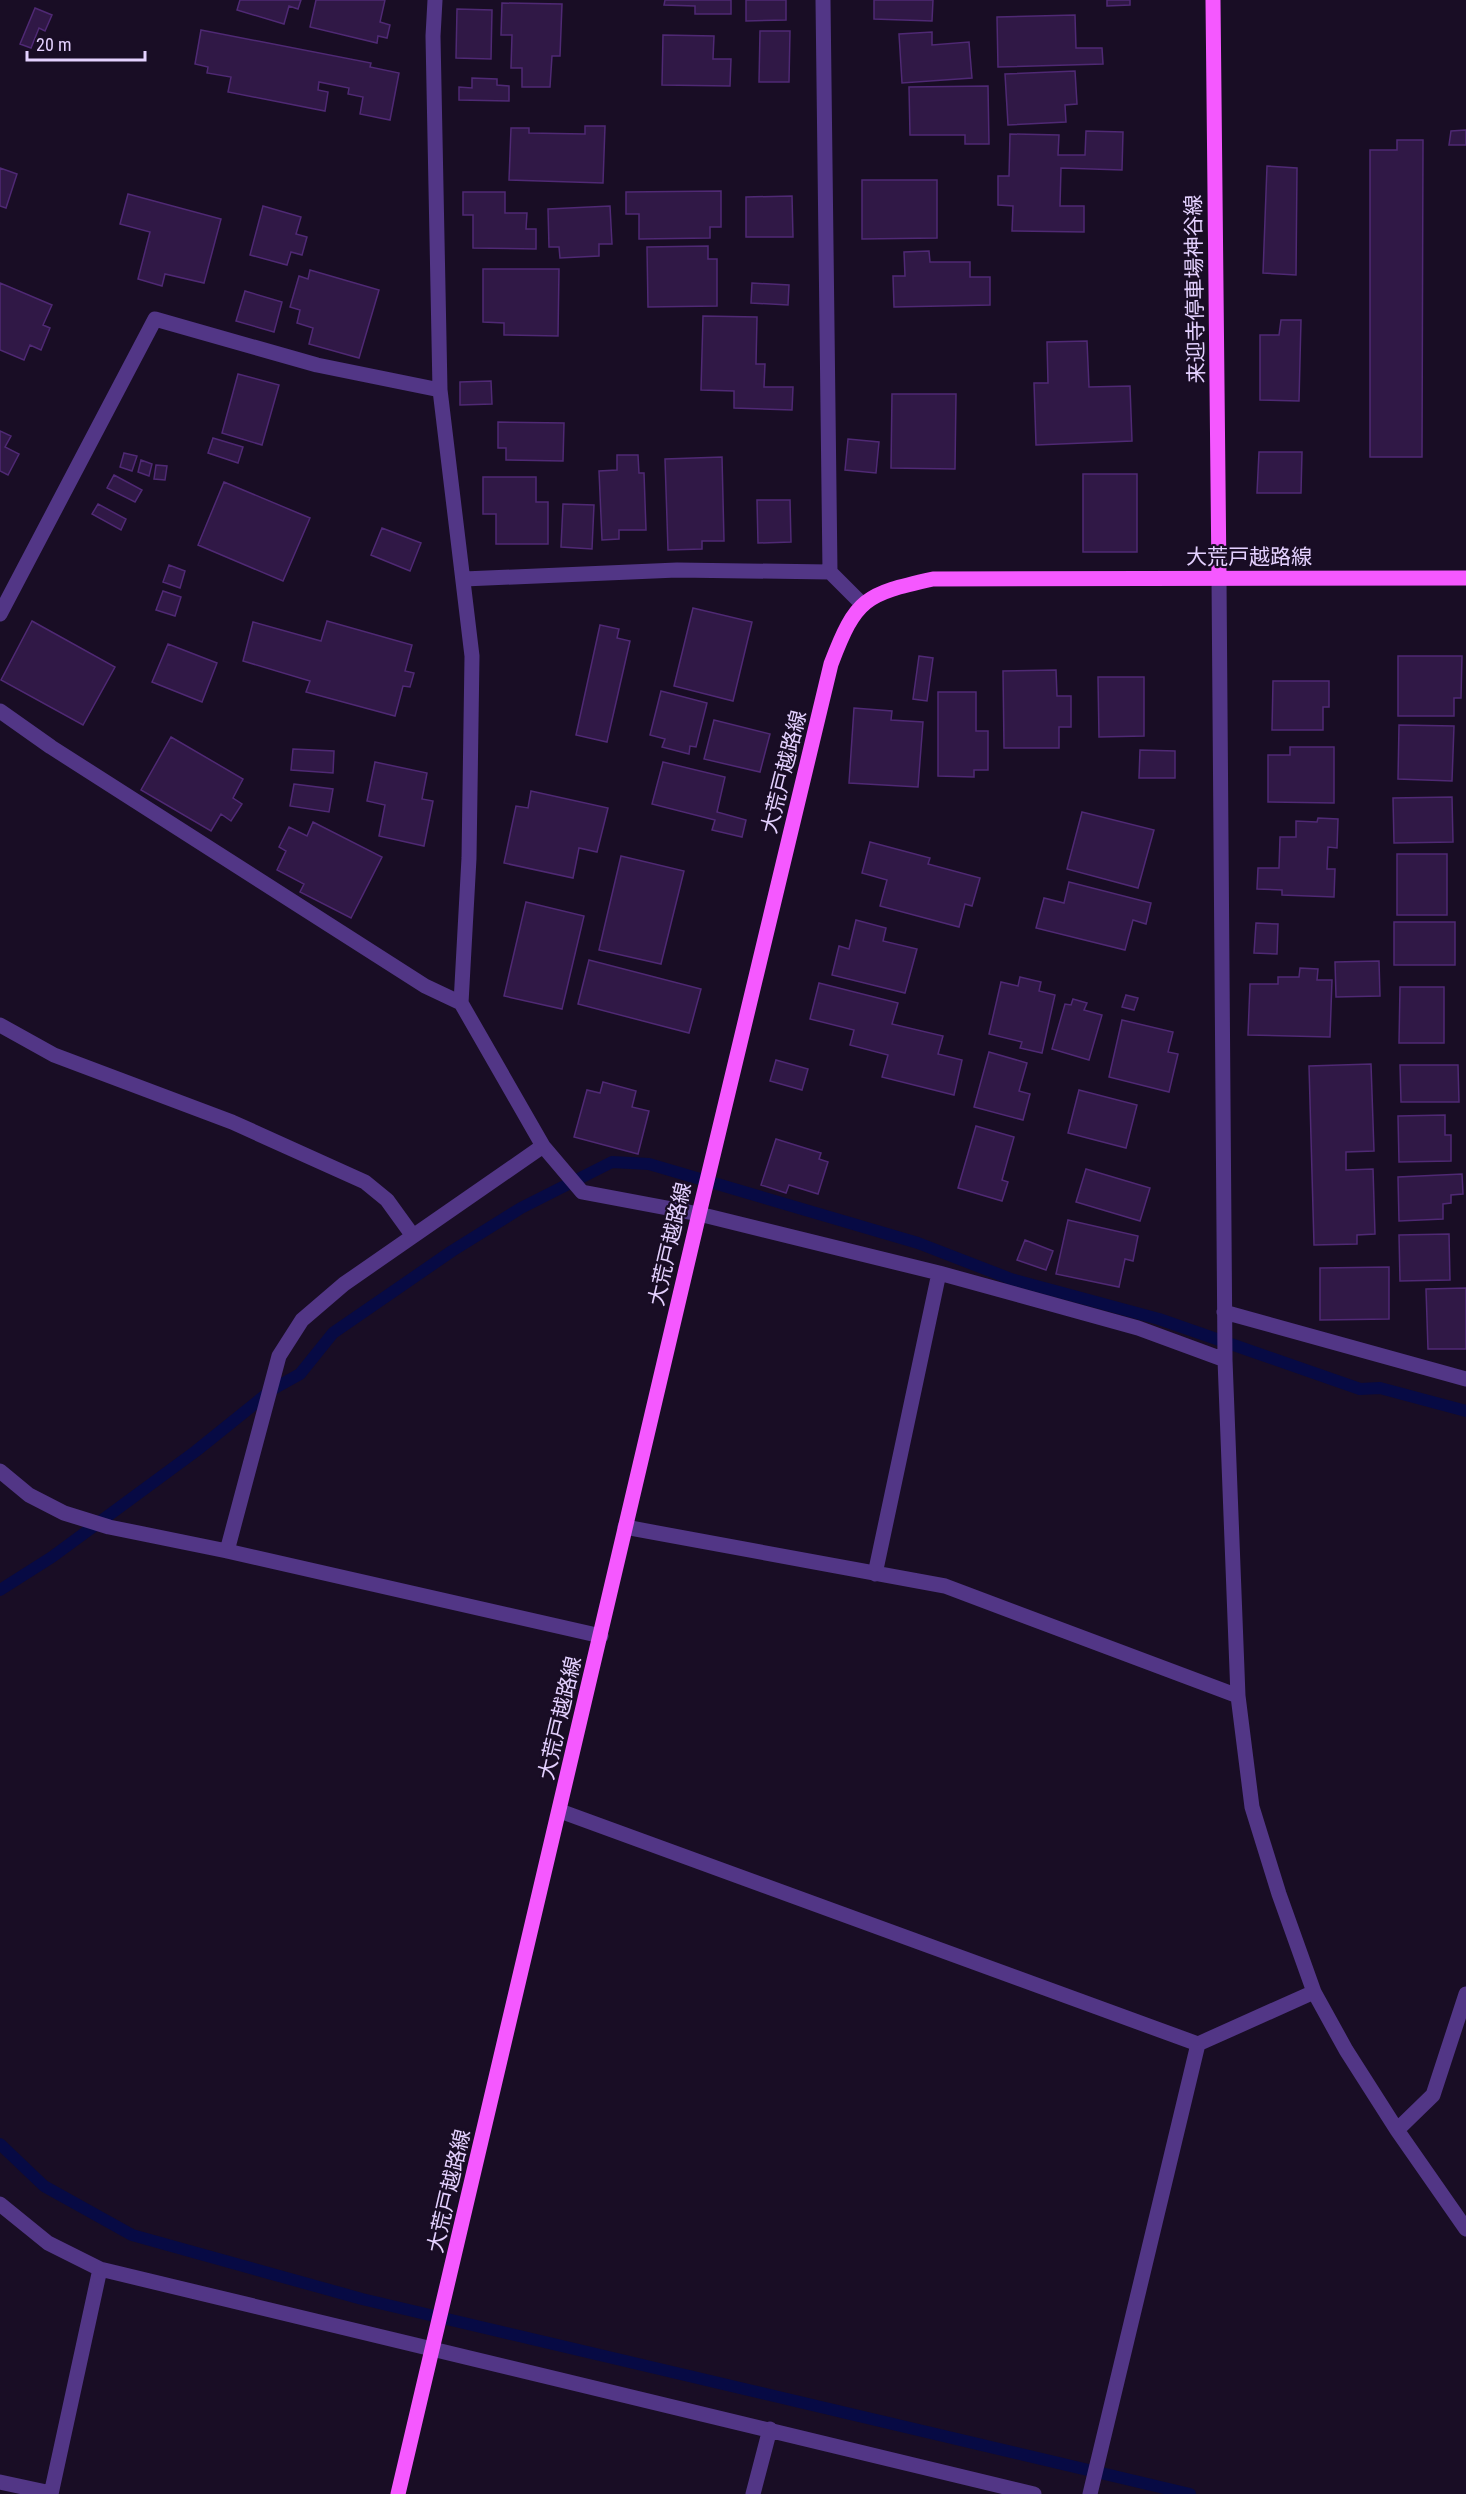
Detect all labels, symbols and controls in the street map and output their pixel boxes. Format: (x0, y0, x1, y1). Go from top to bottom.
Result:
scale bar (27, 24, 146, 62)
text: 20 m (36, 34, 71, 55)
street label: 来迎寺停車場神谷線 (1181, 194, 1209, 384)
street label: 大荒戸越路線 (1186, 545, 1312, 569)
street label: 大荒戸越路線 (757, 708, 811, 836)
street label: 大荒戸越路線 (644, 1180, 696, 1308)
street label: 大荒戸越路線 (534, 1654, 586, 1782)
street label: 大荒戸越路線 (423, 2127, 475, 2255)

